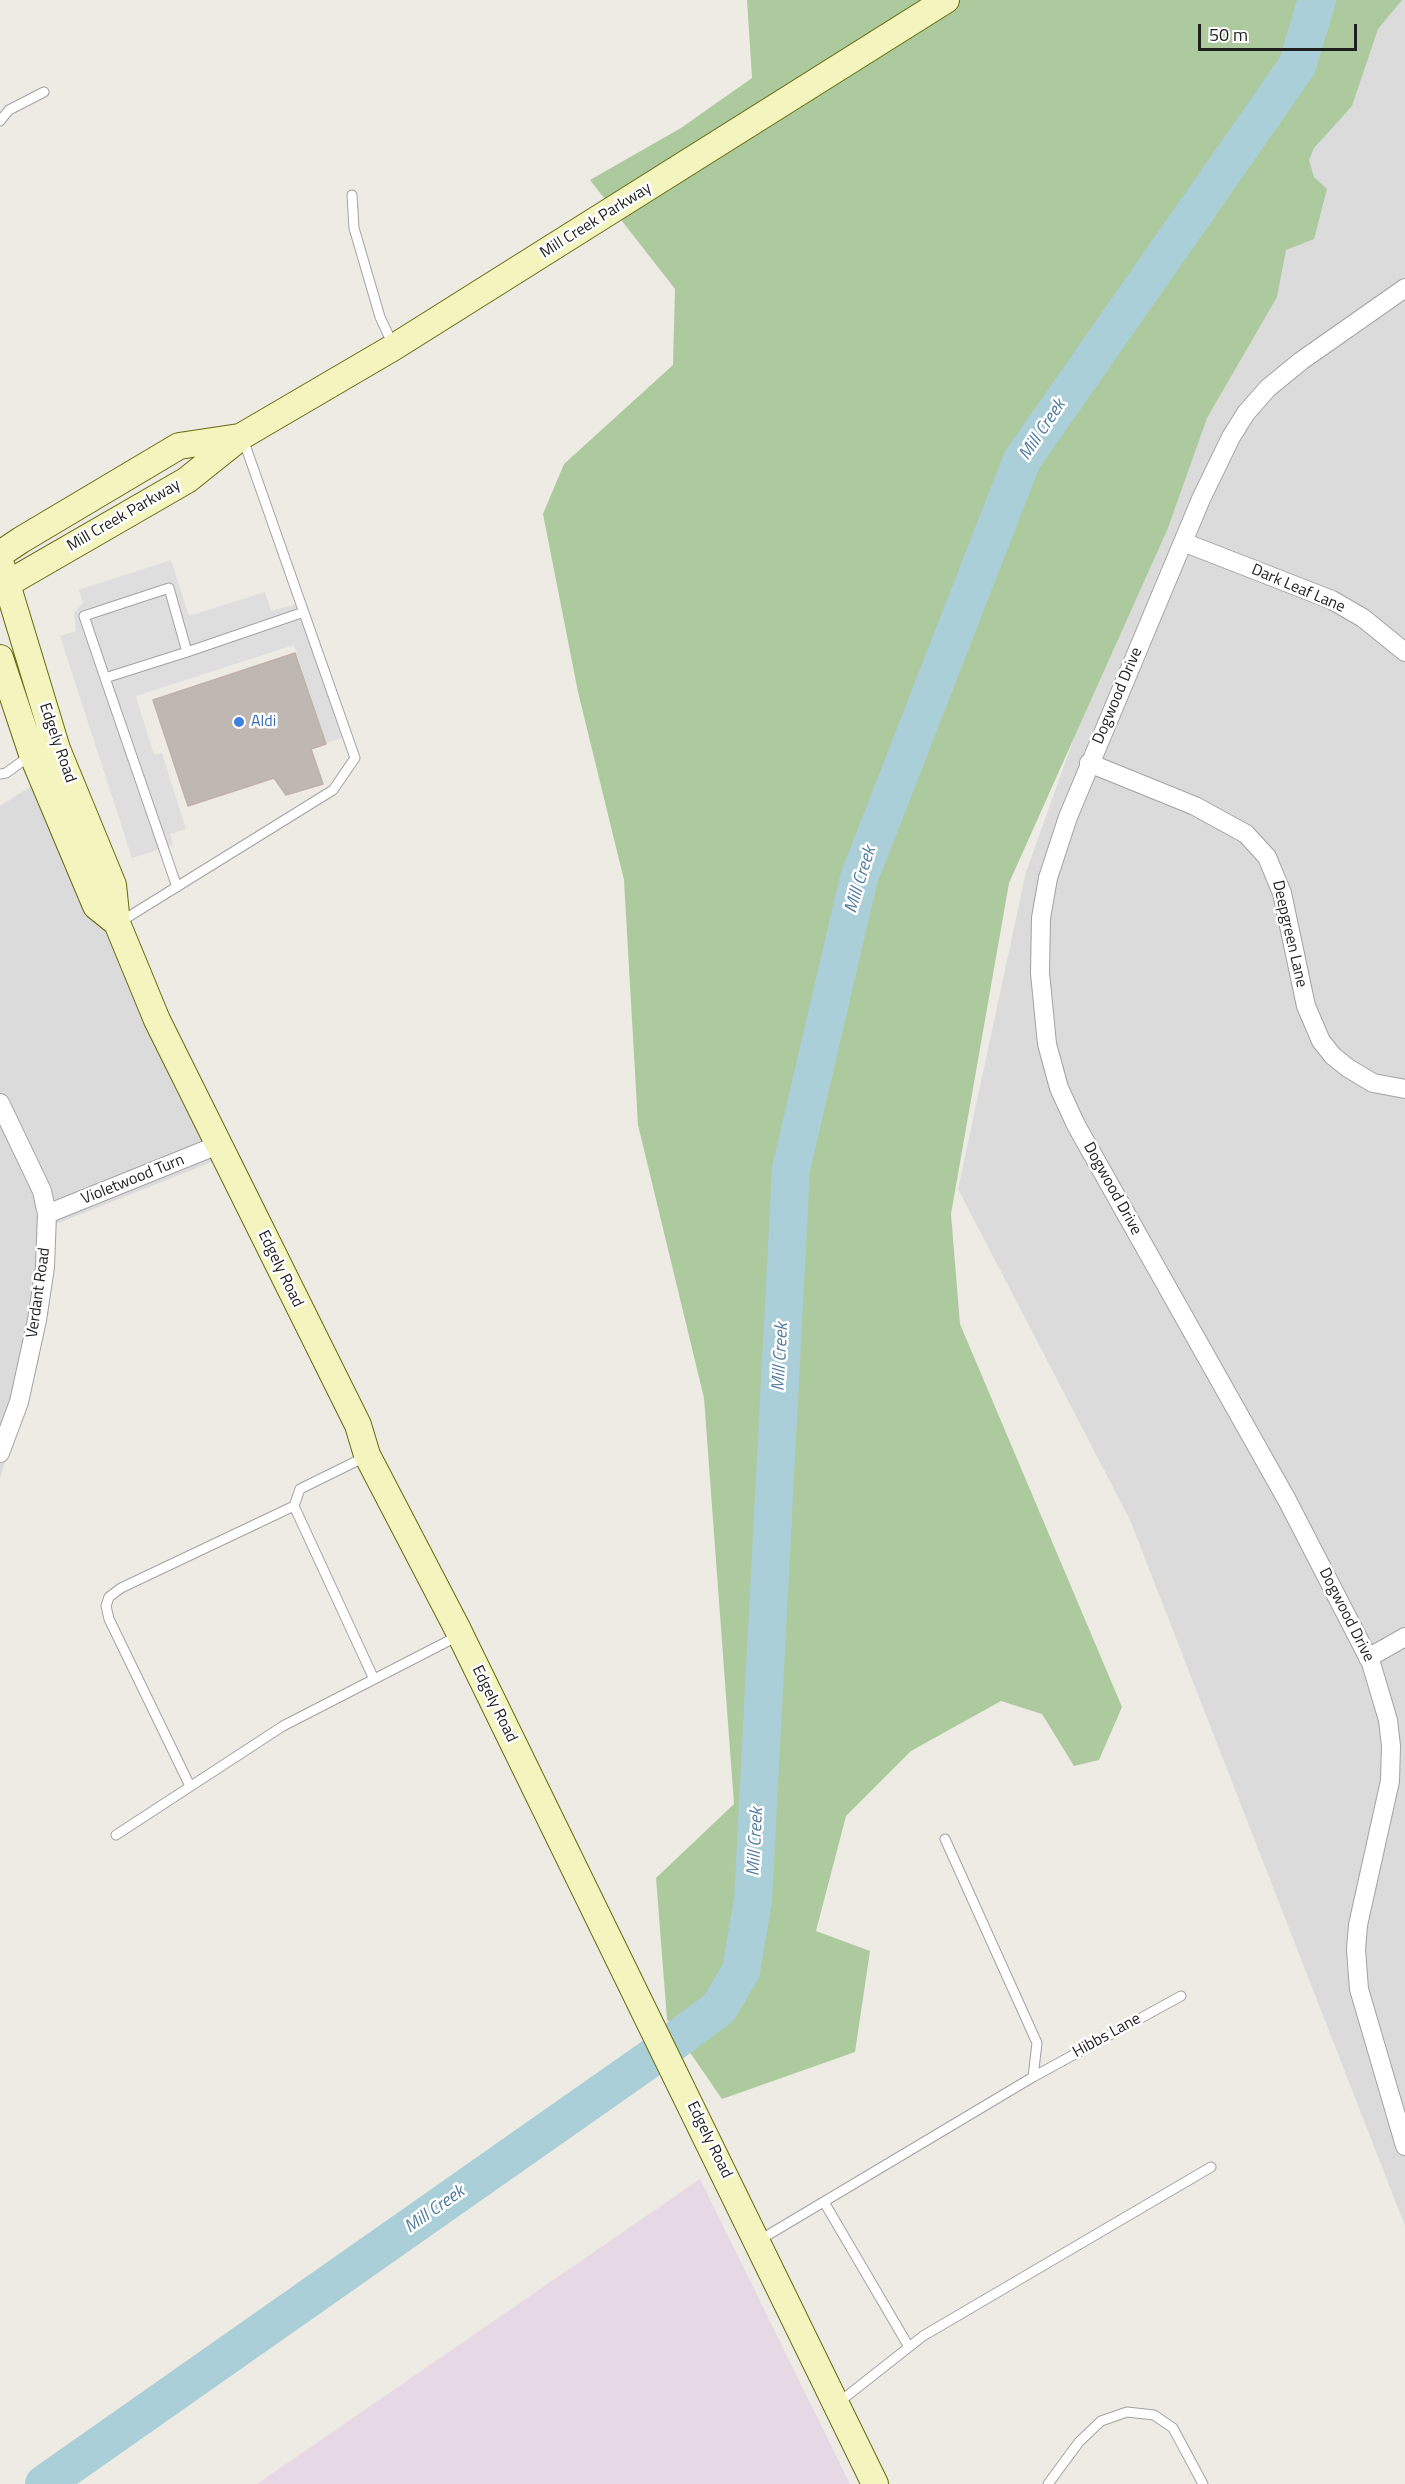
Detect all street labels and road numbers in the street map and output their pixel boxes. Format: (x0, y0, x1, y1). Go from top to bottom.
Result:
street label: Mill Creek Parkway (537, 179, 655, 263)
street label: Mill Creek Parkway (64, 476, 184, 556)
street label: Dark Leaf Lane (1248, 561, 1348, 617)
street label: Dogwood Drive (1089, 645, 1147, 747)
street label: Edgely Road (34, 701, 80, 785)
street label: Deepgreen Lane (1267, 879, 1311, 989)
street label: Dogwood Drive (1079, 1139, 1145, 1239)
street label: Violetwood Turn (79, 1151, 187, 1209)
street label: Edgely Road (253, 1227, 307, 1311)
street label: Verdant Road (23, 1247, 55, 1339)
street label: Dogwood Drive (1314, 1565, 1378, 1665)
street label: Edgely Road (467, 1662, 521, 1746)
street label: Hibbs Lane (1070, 2010, 1144, 2062)
street label: Edgely Road (682, 2098, 736, 2182)

